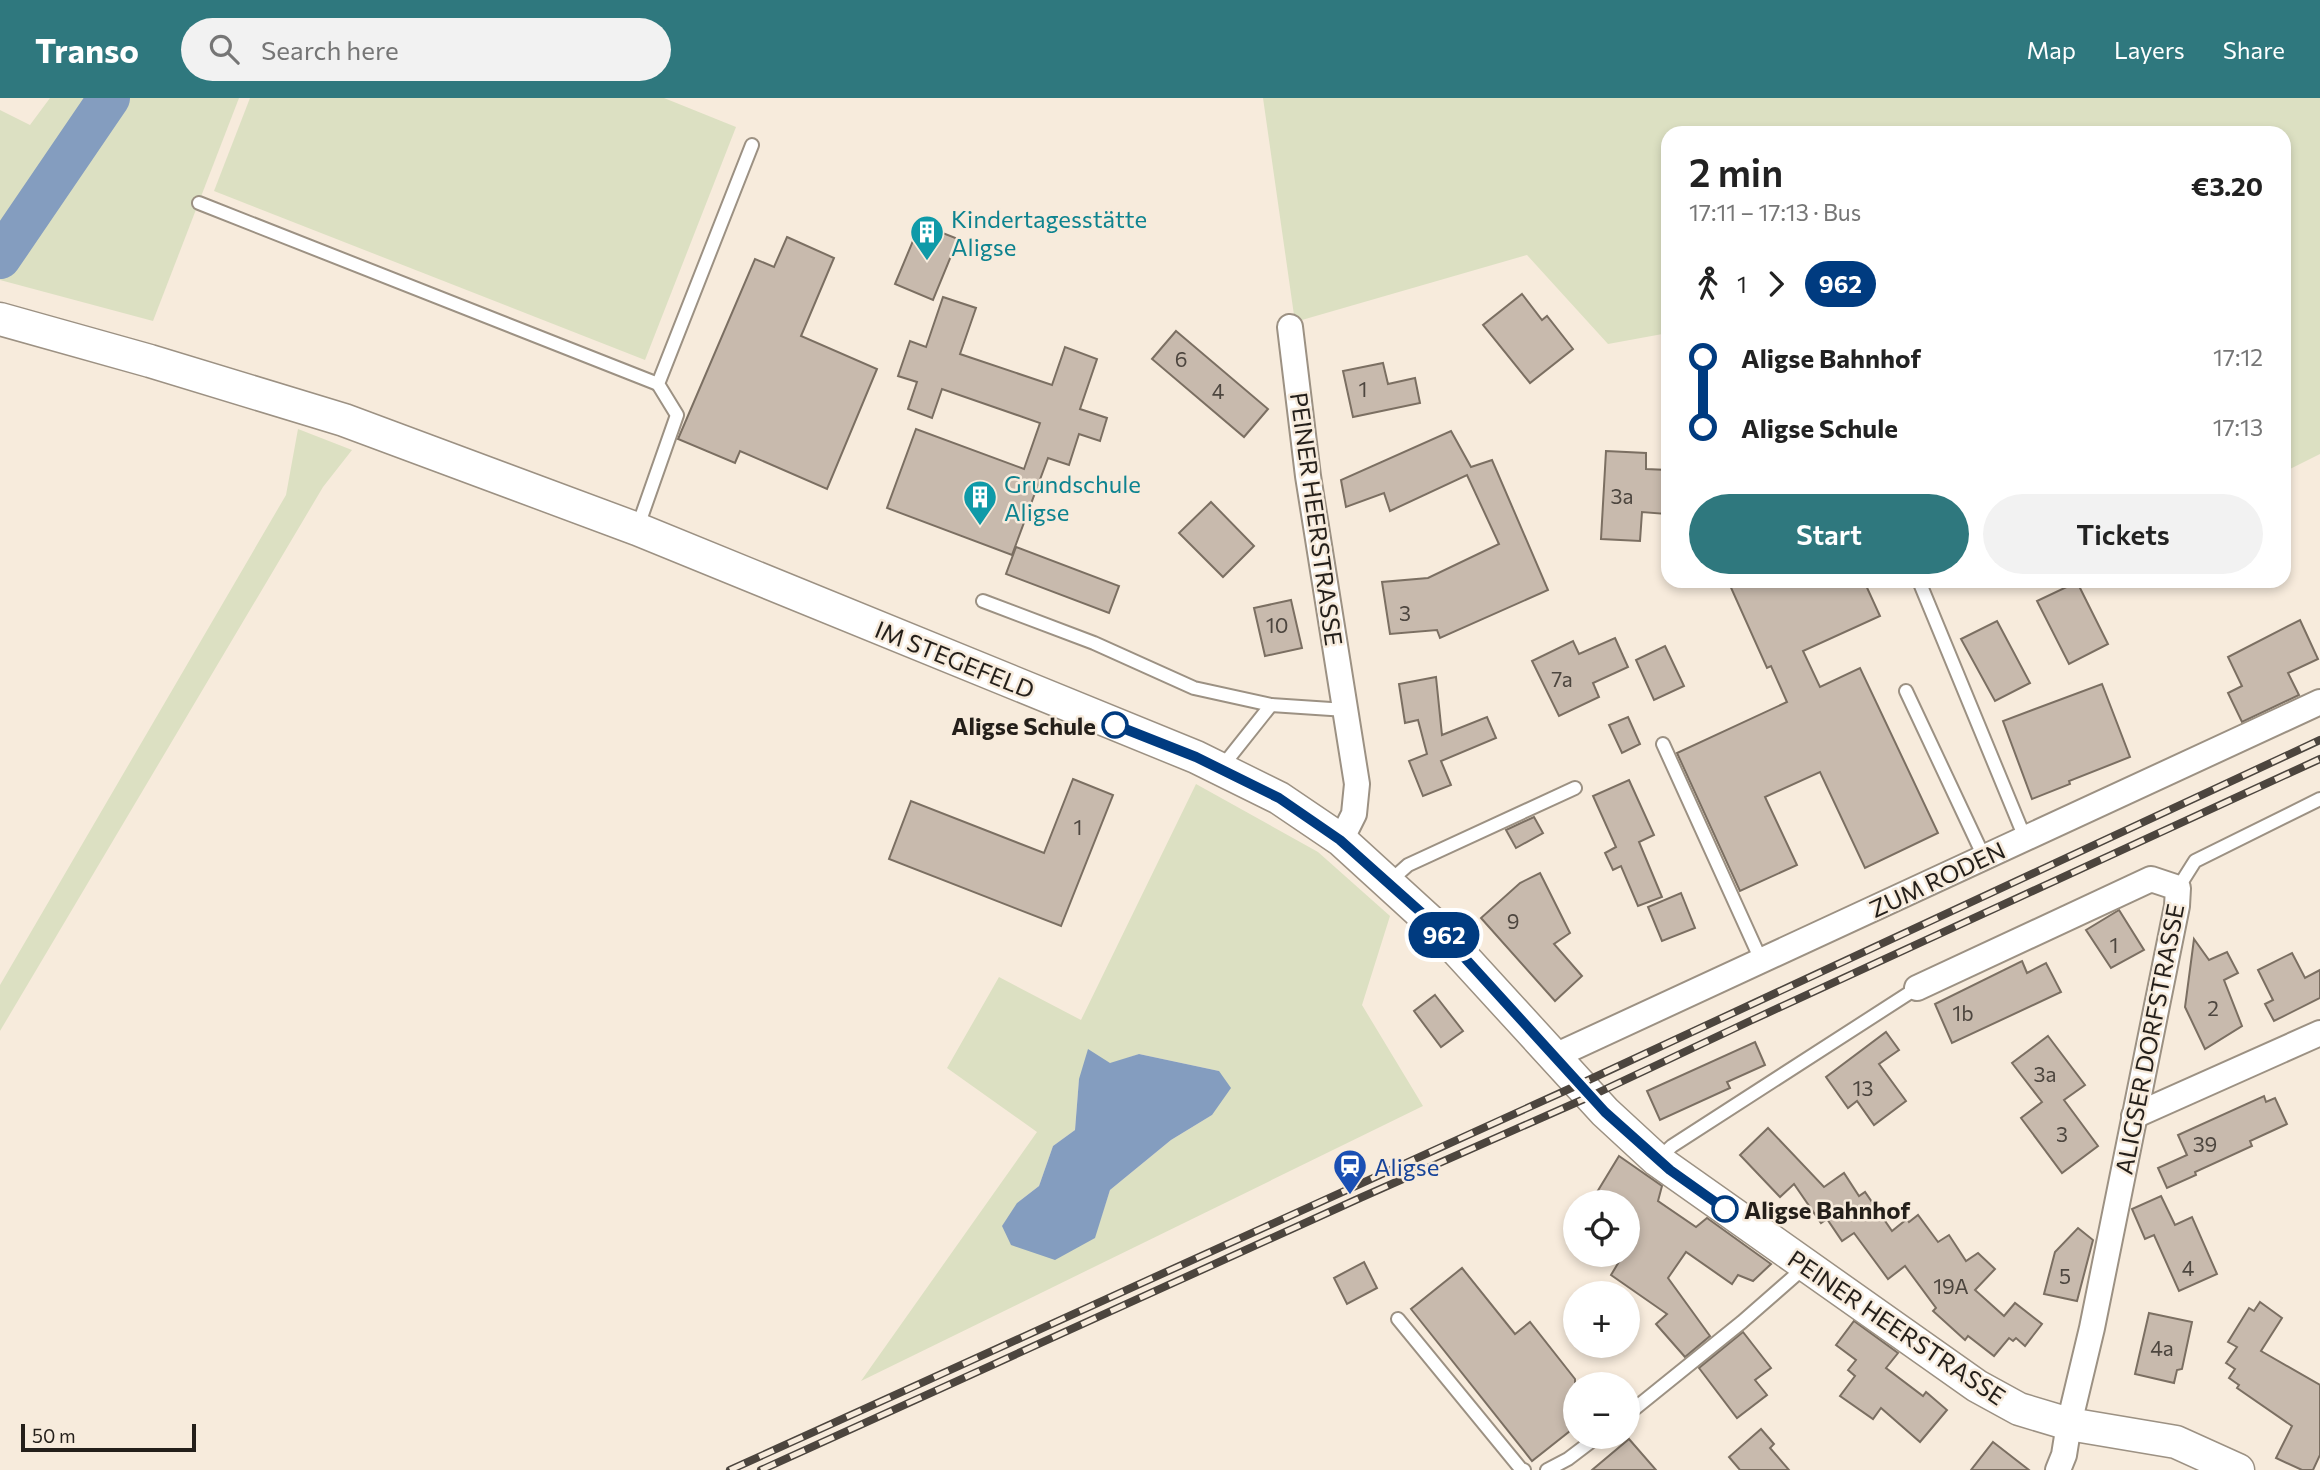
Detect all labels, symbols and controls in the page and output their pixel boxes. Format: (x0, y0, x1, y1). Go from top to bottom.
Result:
search box (181, 18, 671, 81)
text: Transo (35, 29, 139, 70)
icon: search (205, 30, 243, 68)
text: Search here (261, 34, 399, 65)
text: Map (2027, 35, 2076, 64)
text: Layers (2114, 35, 2185, 64)
text: Share (2223, 35, 2285, 64)
text: 2 min (1689, 148, 1783, 195)
text: €3.20 (2191, 170, 2263, 201)
text: 17:11 – 17:13 · Bus (1689, 198, 1861, 226)
place label: Kindertagesstätte Aligse (951, 204, 1147, 261)
building icon: Kindertagesstätte Aligse (908, 213, 946, 262)
icon: walk (1689, 265, 1727, 303)
icon: forward (1757, 265, 1795, 303)
text: 962 (1819, 269, 1862, 298)
text: 1 (1737, 270, 1747, 298)
text: Aligse Bahnhof (1741, 342, 1921, 373)
text: 17:12 (2213, 343, 2263, 371)
house number: 6 (1175, 346, 1187, 371)
house number: 1 (1359, 376, 1367, 401)
house number: 4 (1212, 378, 1225, 403)
street label: PEINER HEERSTRASSE (1285, 390, 1349, 648)
text: Aligse Schule (1741, 412, 1898, 443)
text: 17:13 (2213, 413, 2263, 441)
place label: Grundschule Aligse (1004, 469, 1141, 526)
building icon: Grundschule Aligse (961, 478, 999, 527)
house number: 3a (1611, 483, 1633, 508)
button: Start (1689, 494, 1969, 574)
button: Tickets (1983, 494, 2263, 574)
house number: 3 (1399, 600, 1411, 625)
house number: 10 (1266, 612, 1288, 637)
street label: IM STEGEFELD (871, 614, 1039, 704)
house number: 7a (1551, 666, 1573, 691)
place label: Aligse Schule (951, 711, 1096, 740)
marker: Aligse Schule (1102, 712, 1128, 738)
house number: 1 (1074, 814, 1082, 839)
street label: ZUM RODEN (1865, 835, 2009, 923)
street label: ALIGSER DORFSTRASSE (2109, 901, 2189, 1177)
house number: 9 (1507, 908, 1519, 933)
line badge: 962 (1404, 912, 1484, 958)
text: 962 (1422, 920, 1466, 949)
house number: 1 (2110, 932, 2118, 957)
house number: 2 (2207, 995, 2219, 1020)
house number: 1b (1952, 1000, 1974, 1025)
house number: 3a (2034, 1061, 2056, 1086)
house number: 13 (1853, 1075, 1873, 1100)
house number: 3 (2056, 1121, 2068, 1146)
house number: 39 (2193, 1131, 2217, 1156)
station icon: Aligse (1331, 1147, 1369, 1196)
place label: Aligse (1374, 1152, 1439, 1181)
map controls (1563, 1190, 1640, 1449)
button: locate (1563, 1190, 1640, 1267)
place label: Aligse Bahnhof (1744, 1195, 1910, 1224)
marker: Aligse Bahnhof (1712, 1196, 1738, 1222)
street label: PEINER HEERSTRASSE (1783, 1243, 2011, 1411)
house number: 4 (2182, 1255, 2195, 1280)
house number: 5 (2059, 1263, 2071, 1288)
house number: 19A (1933, 1273, 1969, 1298)
button: + (1563, 1281, 1640, 1358)
house number: 4a (2150, 1335, 2174, 1360)
button: − (1563, 1372, 1640, 1449)
scale bar (21, 1421, 196, 1453)
text: 50 m (32, 1424, 76, 1447)

